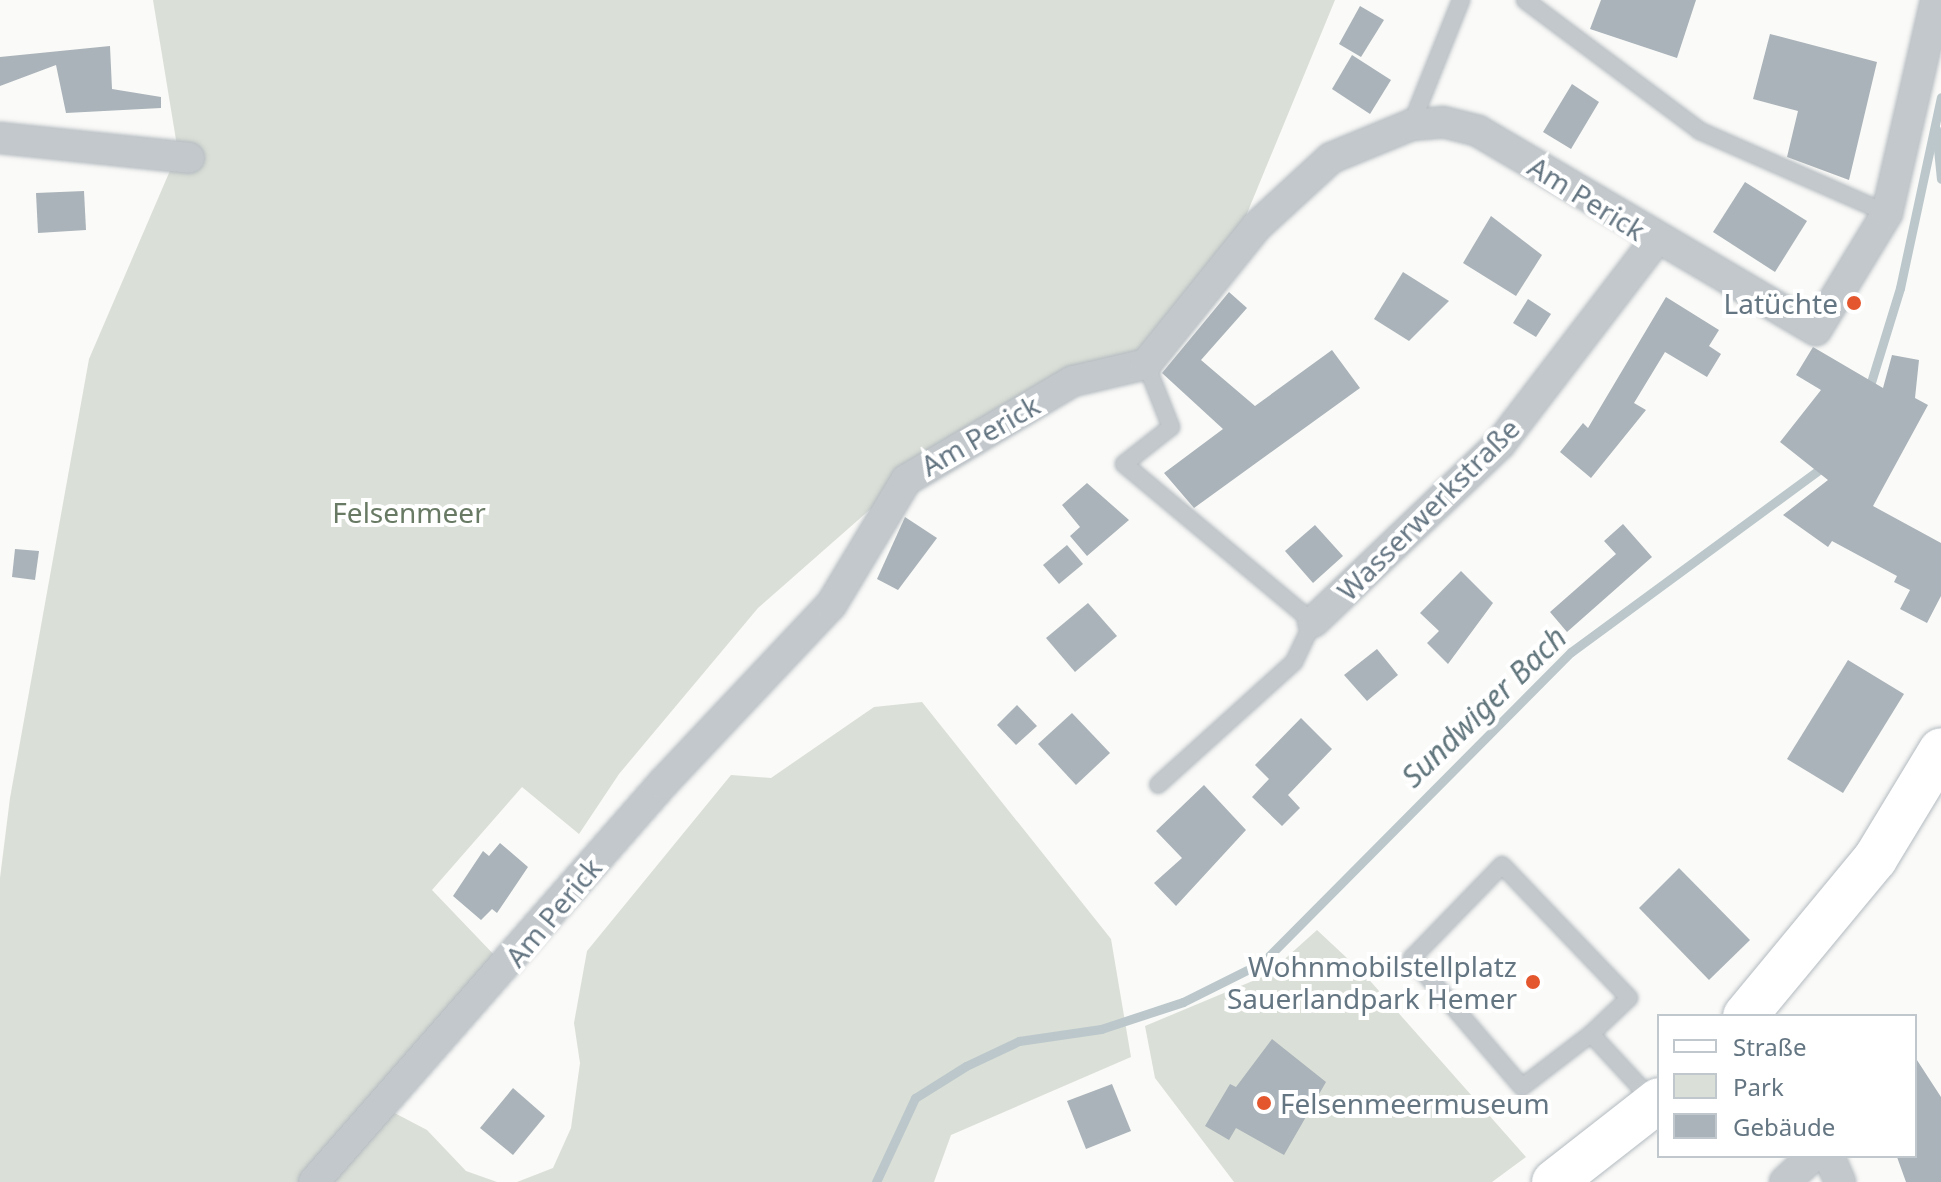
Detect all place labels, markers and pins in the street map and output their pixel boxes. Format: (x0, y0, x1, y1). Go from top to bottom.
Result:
place label: Latüchte (1724, 286, 1838, 320)
marker: Latüchte (1845, 294, 1863, 312)
place label: Wohnmobilstellplatz Sauerlandpark Hemer (1227, 949, 1517, 1015)
marker: Wohnmobilstellplatz Sauerlandpark Hemer (1524, 973, 1542, 991)
place label: Felsenmeermuseum (1280, 1086, 1550, 1120)
marker: Felsenmeermuseum (1255, 1094, 1273, 1112)

